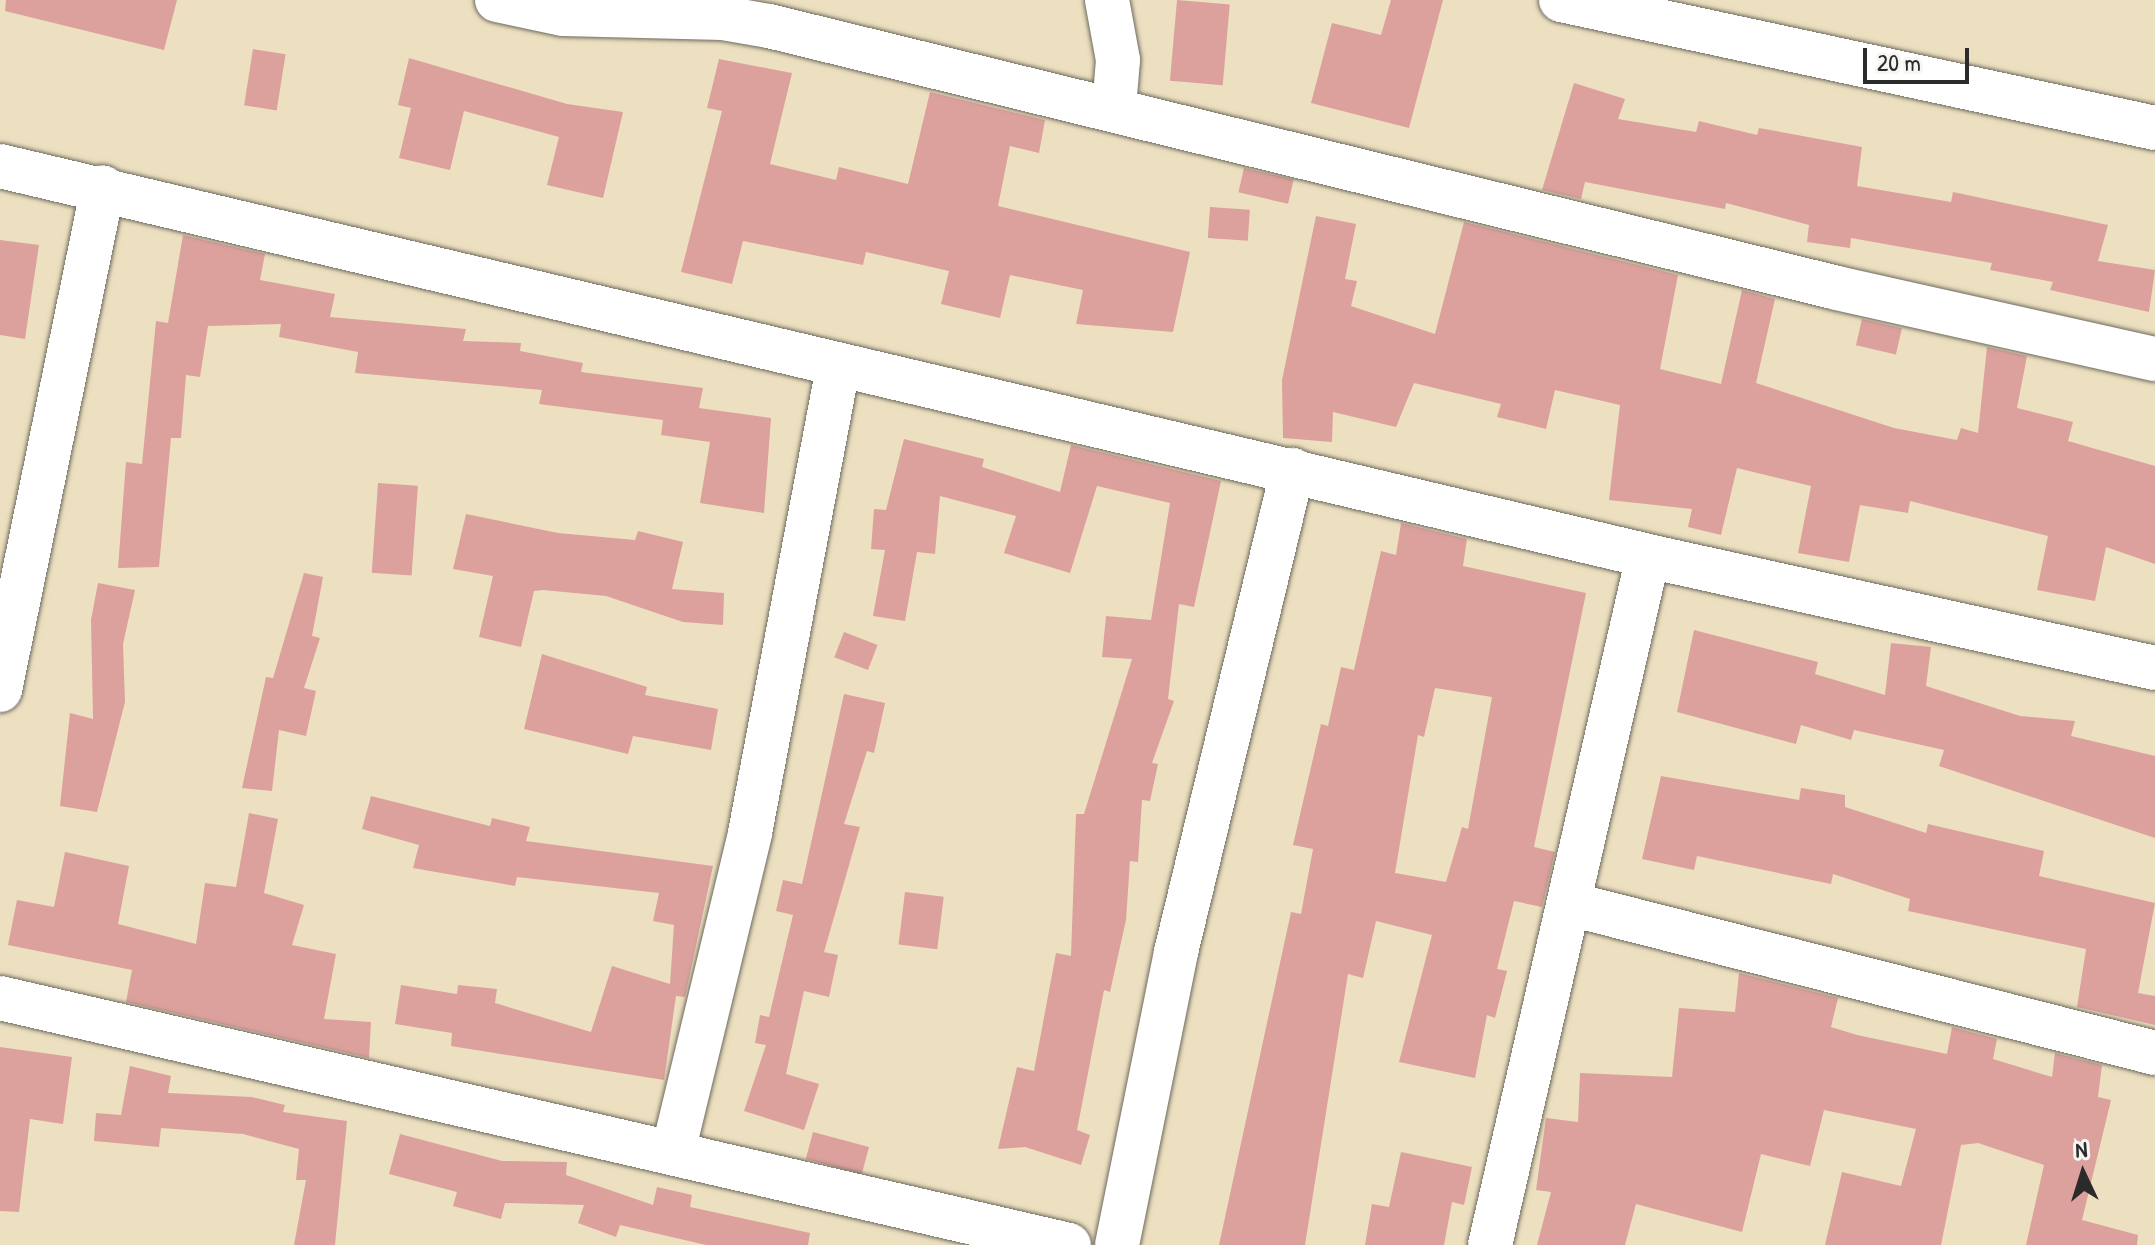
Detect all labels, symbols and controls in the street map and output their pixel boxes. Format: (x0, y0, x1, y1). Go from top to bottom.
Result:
scale bar (1867, 32, 1973, 82)
text: 20 m (1877, 46, 1921, 78)
north arrow (2043, 1133, 2123, 1213)
text: N (2074, 1134, 2088, 1164)

